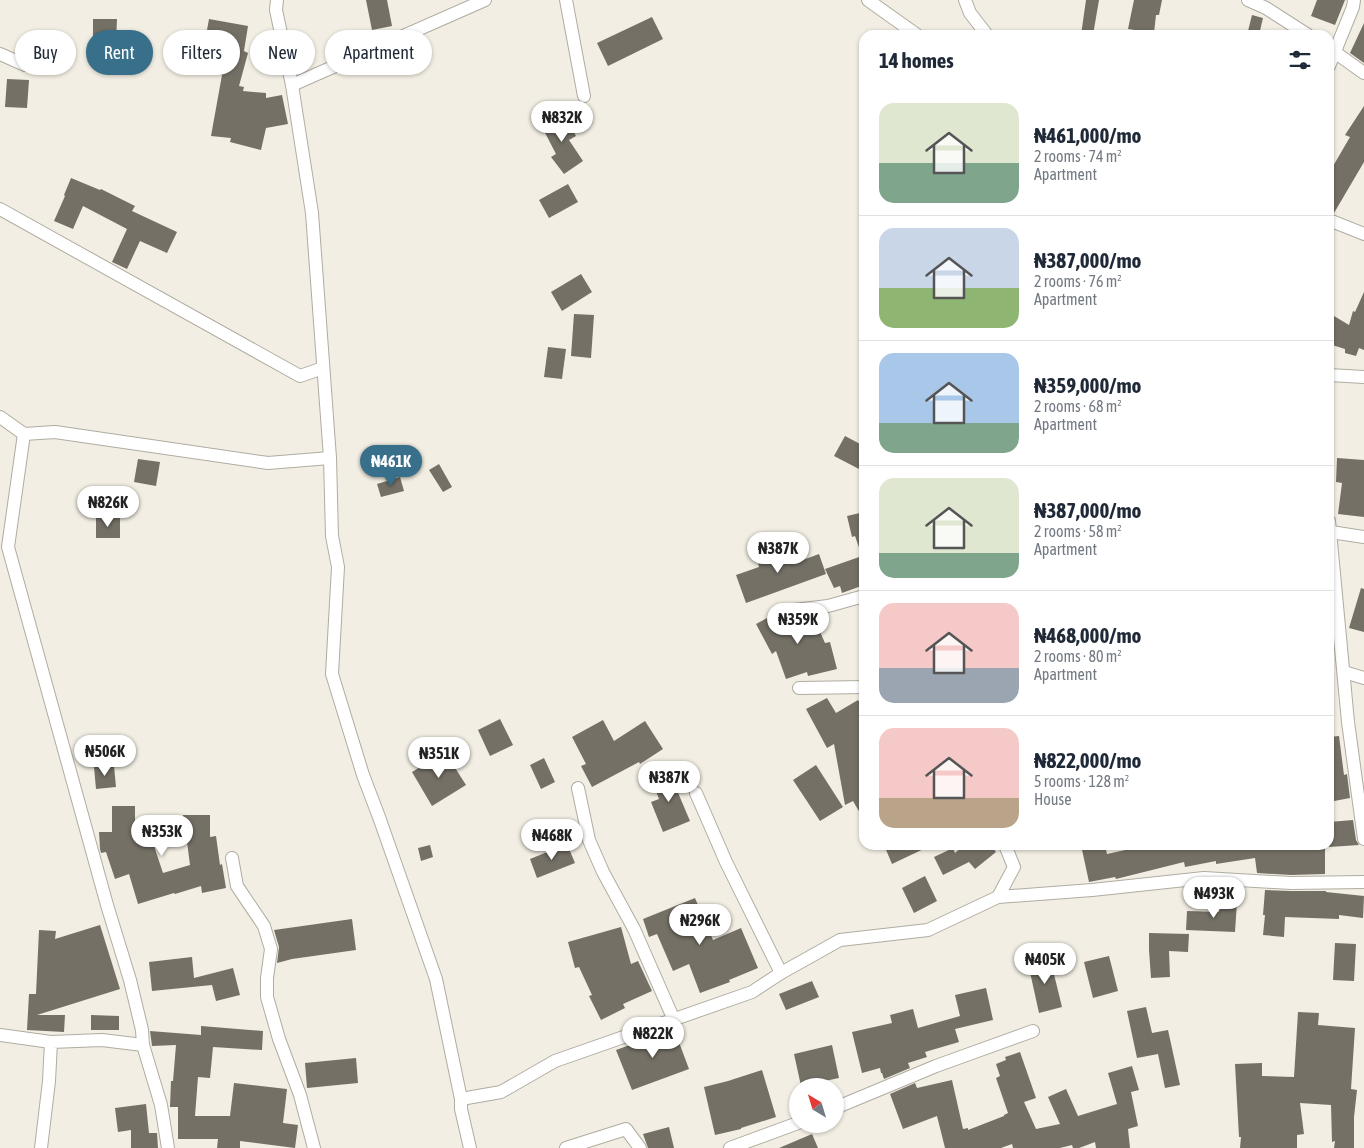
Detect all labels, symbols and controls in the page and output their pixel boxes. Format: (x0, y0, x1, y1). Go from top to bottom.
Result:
chip: Buy (15, 30, 76, 75)
chip: Rent (86, 30, 153, 75)
chip: Filters (163, 30, 240, 75)
chip: New (250, 30, 315, 75)
chip: Apartment (325, 30, 432, 75)
icon: filters (1286, 46, 1314, 74)
text: 14 homes (879, 48, 954, 72)
pin: ₦832K (527, 100, 597, 143)
text: ₦832K (542, 108, 582, 126)
icon: home (919, 123, 979, 183)
text: ₦461,000/mo (1034, 123, 1141, 147)
text: 2 rooms · 74 m² (1034, 147, 1122, 165)
text: Apartment (1034, 165, 1097, 183)
icon: home (919, 248, 979, 308)
text: ₦387,000/mo (1034, 248, 1141, 272)
text: 2 rooms · 76 m² (1034, 272, 1122, 290)
text: Apartment (1034, 290, 1097, 308)
icon: home (919, 373, 979, 433)
text: ₦359,000/mo (1034, 373, 1141, 397)
text: 2 rooms · 68 m² (1034, 397, 1122, 415)
text: Apartment (1034, 415, 1097, 433)
pin: ₦461K (356, 444, 426, 487)
text: ₦461K (371, 452, 411, 470)
pin: ₦826K (73, 486, 143, 528)
text: ₦826K (88, 493, 128, 511)
icon: home (919, 498, 979, 558)
text: ₦387,000/mo (1034, 498, 1141, 522)
text: 2 rooms · 58 m² (1034, 522, 1122, 540)
pin: ₦387K (743, 532, 813, 574)
text: ₦387K (758, 539, 798, 557)
text: Apartment (1034, 540, 1097, 558)
pin: ₦359K (763, 602, 833, 645)
text: ₦359K (778, 610, 818, 628)
icon: home (919, 623, 979, 683)
text: ₦468,000/mo (1034, 623, 1141, 647)
text: 2 rooms · 80 m² (1034, 647, 1122, 665)
text: Apartment (1034, 665, 1097, 683)
pin: ₦506K (70, 734, 140, 777)
pin: ₦351K (404, 736, 474, 779)
text: ₦506K (85, 742, 125, 760)
text: ₦351K (419, 744, 459, 762)
icon: home (919, 748, 979, 808)
text: ₦822,000/mo (1034, 748, 1141, 772)
pin: ₦387K (634, 760, 704, 803)
text: ₦387K (649, 768, 689, 786)
text: 5 rooms · 128 m² (1034, 772, 1129, 790)
text: House (1034, 790, 1071, 808)
pin: ₦353K (127, 814, 197, 857)
pin: ₦468K (517, 818, 587, 861)
text: ₦353K (142, 822, 182, 840)
text: ₦468K (532, 826, 572, 844)
pin: ₦493K (1179, 876, 1249, 919)
text: ₦493K (1194, 884, 1234, 902)
pin: ₦296K (665, 904, 735, 946)
text: ₦296K (680, 911, 720, 929)
pin: ₦405K (1010, 942, 1080, 985)
text: ₦405K (1025, 950, 1065, 968)
pin: ₦822K (618, 1016, 688, 1059)
text: ₦822K (633, 1024, 673, 1042)
north arrow (789, 1078, 844, 1132)
map controls (789, 1078, 844, 1133)

